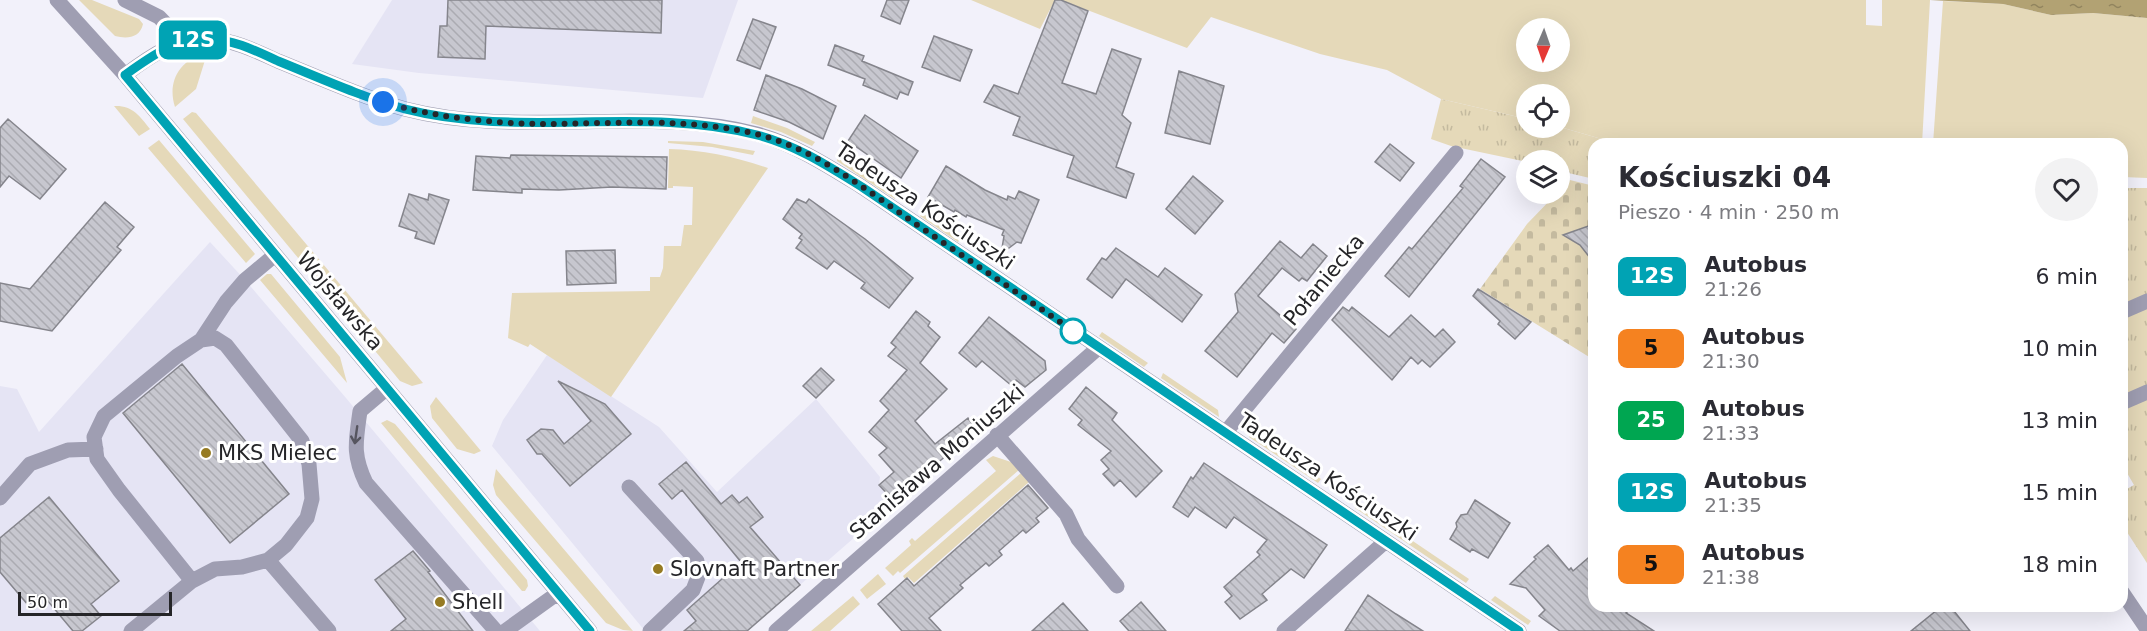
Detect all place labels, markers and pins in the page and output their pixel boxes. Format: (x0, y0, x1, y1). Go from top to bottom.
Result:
unlabelled marker (1060, 318, 1086, 344)
place label: MKS Mielec (218, 441, 337, 465)
marker: MKS Mielec (199, 446, 213, 460)
place label: Slovnaft Partner (670, 557, 839, 581)
marker: Slovnaft Partner (651, 562, 665, 576)
place label: Shell (452, 590, 503, 614)
marker: Shell (433, 595, 447, 609)

